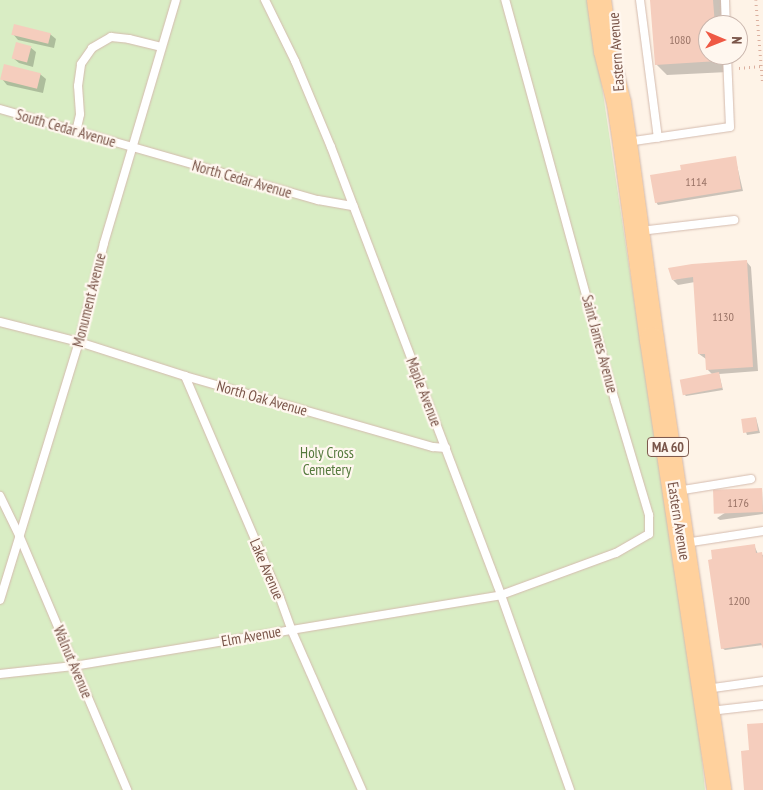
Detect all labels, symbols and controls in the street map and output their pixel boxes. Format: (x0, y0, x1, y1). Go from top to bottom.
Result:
street label: Eastern Avenue (604, 12, 628, 92)
north arrow (698, 15, 748, 65)
house number: 1080 (669, 33, 691, 47)
text: N (728, 36, 746, 44)
street label: South Cedar Avenue (14, 105, 118, 151)
street label: North Cedar Avenue (190, 156, 294, 202)
house number: 1114 (685, 175, 707, 189)
street label: Monument Avenue (69, 251, 109, 349)
street label: Saint James Avenue (578, 293, 622, 395)
house number: 1130 (712, 310, 734, 324)
street label: Maple Avenue (403, 355, 445, 429)
street label: North Oak Avenue (214, 376, 310, 420)
road number: MA 60 (646, 436, 690, 458)
park label: Holy Cross Cemetery (300, 443, 354, 478)
street label: Eastern Avenue (664, 480, 694, 562)
house number: 1176 (727, 496, 749, 510)
street label: Lake Avenue (246, 536, 288, 602)
house number: 1200 (728, 594, 750, 608)
street label: Elm Avenue (219, 622, 283, 650)
street label: Walnut Avenue (50, 623, 96, 701)

